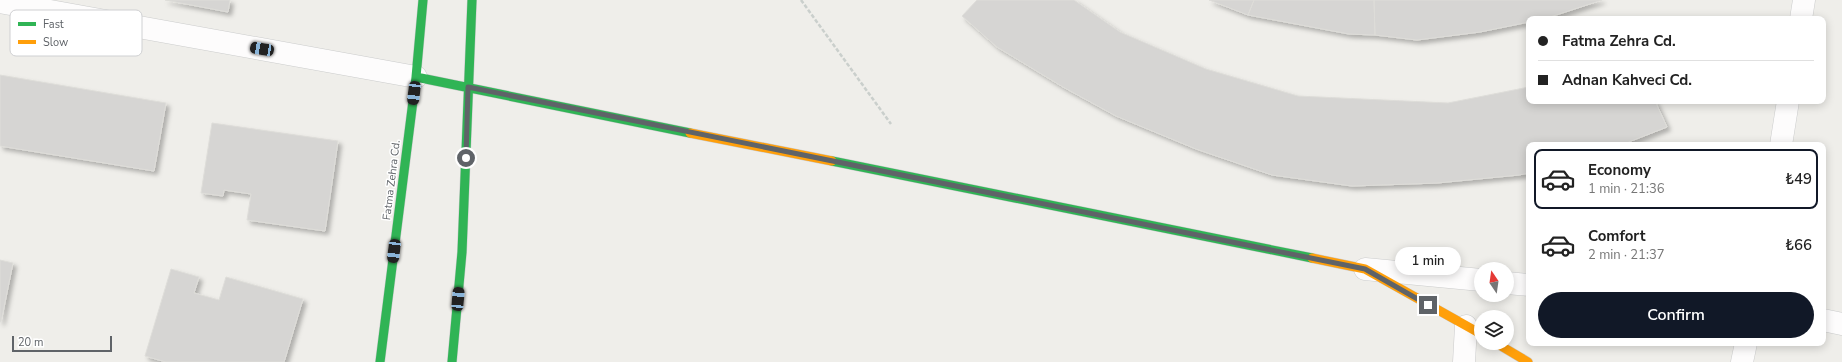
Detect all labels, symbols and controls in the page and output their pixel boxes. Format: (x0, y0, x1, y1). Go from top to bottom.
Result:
legend (10, 10, 142, 56)
text: Fast (43, 17, 64, 32)
text: Fatma Zehra Cd. (1562, 31, 1676, 51)
text: Slow (43, 35, 68, 50)
car (249, 41, 275, 57)
text: Adnan Kahveci Cd. (1562, 70, 1692, 90)
car (407, 80, 421, 106)
street label: Fatma Zehra Cd. (379, 139, 404, 221)
route start (457, 149, 475, 167)
text: Economy (1588, 160, 1651, 180)
icon: car (1540, 161, 1576, 197)
text: ₺49 (1785, 169, 1812, 189)
text: 1 min · 21:36 (1588, 180, 1664, 198)
text: Comfort (1588, 226, 1645, 246)
icon: car (1540, 227, 1576, 263)
text: ₺66 (1785, 235, 1812, 255)
car (387, 238, 401, 264)
text: 2 min · 21:37 (1588, 246, 1664, 264)
callout: 1 min (1395, 247, 1461, 275)
text: 1 min (1411, 252, 1445, 270)
north arrow (1474, 262, 1514, 302)
map controls (1474, 262, 1514, 350)
car (451, 287, 465, 311)
button: Confirm (1538, 292, 1814, 338)
route end (1419, 296, 1437, 314)
button: layers (1474, 310, 1514, 350)
scale bar (12, 334, 112, 353)
text: 20 m (18, 335, 43, 350)

